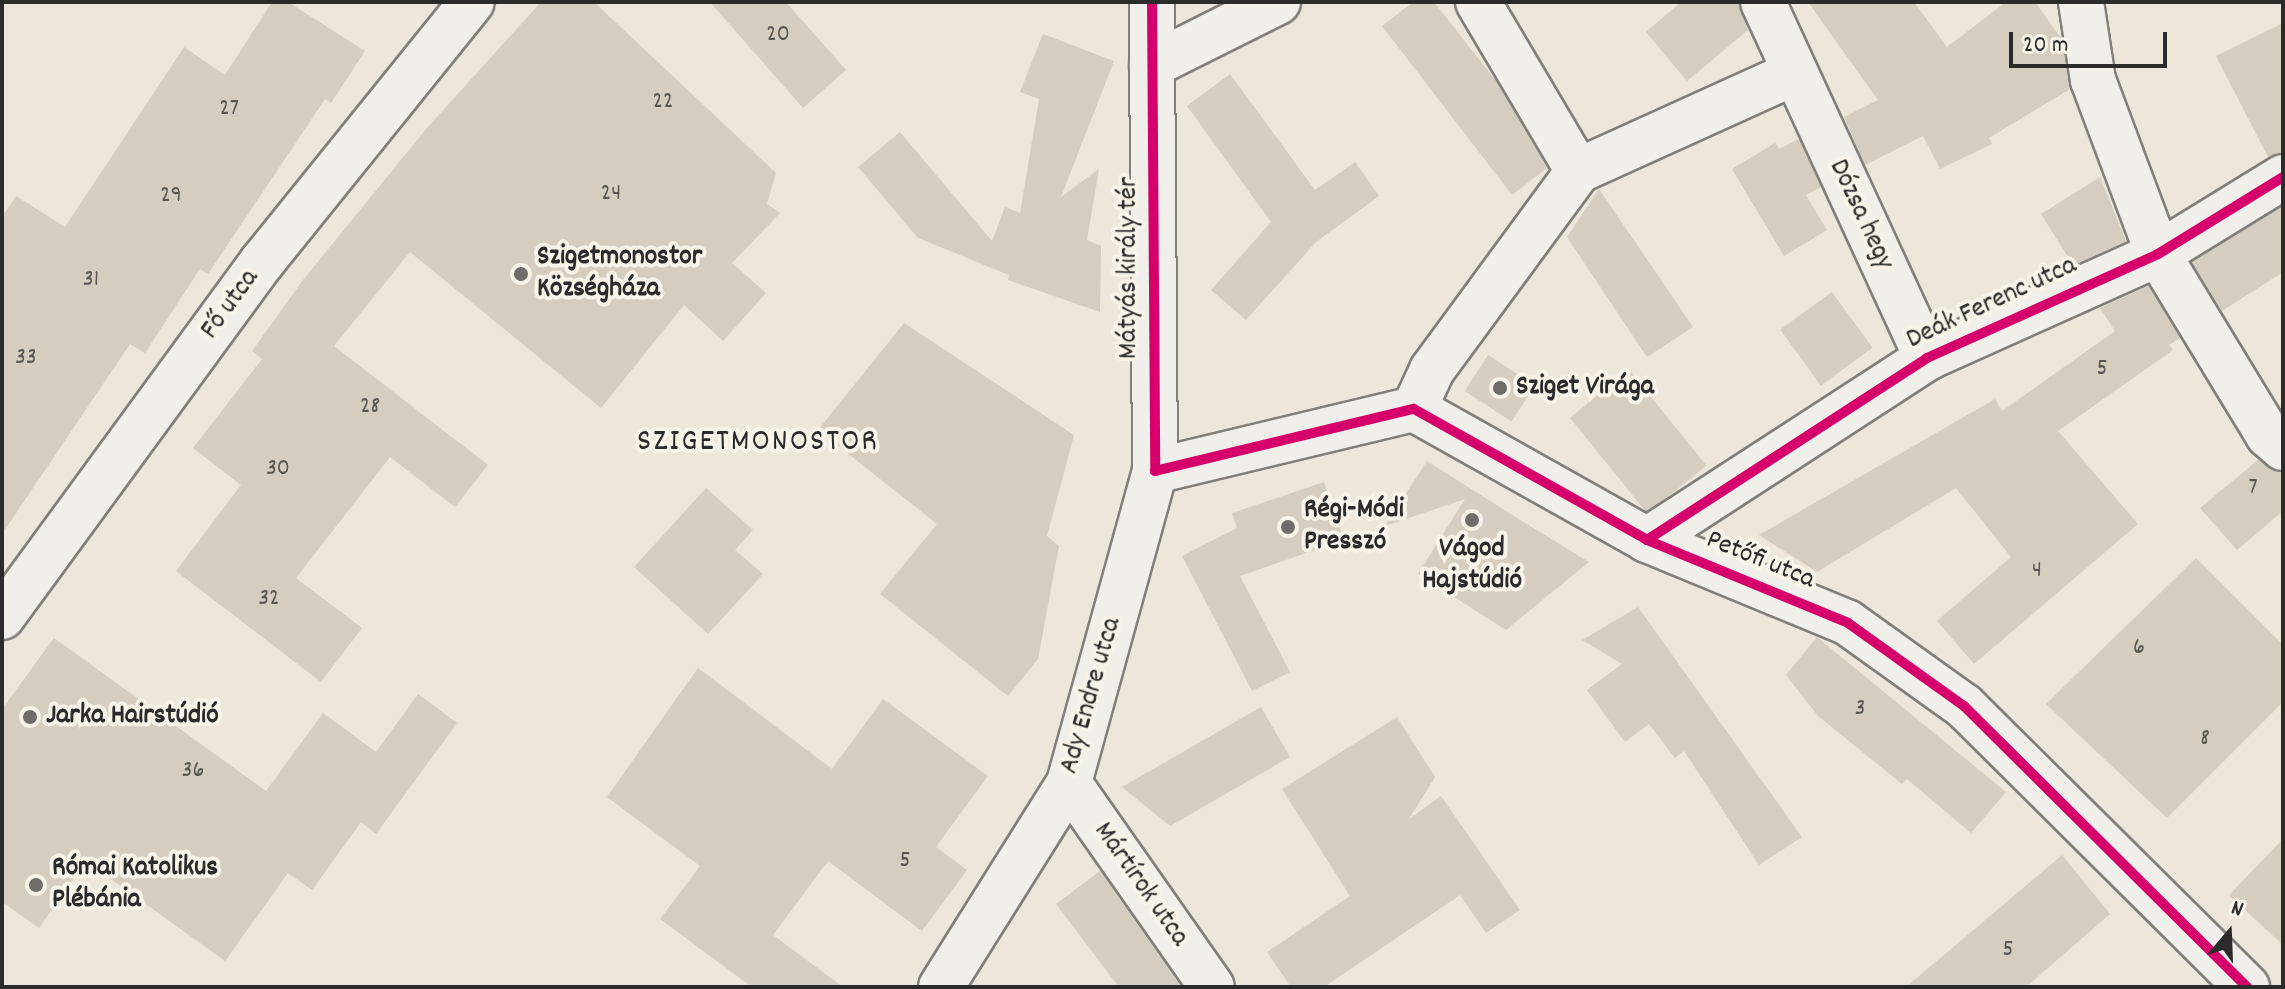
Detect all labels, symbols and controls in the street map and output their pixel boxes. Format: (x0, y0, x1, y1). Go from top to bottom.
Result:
scale bar (2013, 16, 2171, 66)
house number: 20 (766, 22, 790, 50)
text: 20 m (2023, 29, 2069, 63)
house number: 22 (653, 89, 673, 117)
house number: 27 (219, 96, 239, 124)
street label: Dózsa hegy (1820, 155, 1900, 275)
street label: Mátyás király tér (1113, 177, 1147, 359)
house number: 24 (601, 181, 621, 209)
house number: 29 (160, 183, 182, 211)
place label: Szigetmonostor Községháza (537, 241, 702, 307)
street label: Deák Ferenc utca (1902, 250, 2082, 358)
street label: Fő utca (194, 264, 268, 346)
marker: Szigetmonostor Községháza (512, 265, 530, 283)
house number: 31 (83, 267, 99, 295)
house number: 33 (15, 345, 37, 373)
house number: 5 (2096, 356, 2108, 384)
place label: Sziget Virága (1516, 371, 1654, 405)
marker: Sziget Virága (1491, 379, 1509, 397)
house number: 28 (360, 394, 380, 422)
district label: SZIGETMONOSTOR (637, 424, 879, 462)
house number: 30 (266, 456, 290, 484)
house number: 7 (2248, 475, 2258, 503)
place label: Régi-Módi Presszó (1304, 494, 1404, 560)
marker: Vágod Hajstúdió (1463, 511, 1481, 529)
marker: Régi-Módi Presszó (1279, 518, 1297, 536)
street label: Petőfi utca (1701, 524, 1819, 598)
place label: Vágod Hajstúdió (1422, 533, 1522, 599)
house number: 4 (2032, 558, 2042, 586)
house number: 32 (258, 586, 280, 614)
street label: Ady Endre utca (1054, 614, 1130, 778)
house number: 6 (2133, 635, 2145, 663)
house number: 3 (1855, 696, 1865, 724)
place label: Jarka Hairstúdió (46, 700, 219, 734)
marker: Jarka Hairstúdió (21, 708, 39, 726)
house number: 8 (2200, 726, 2210, 754)
house number: 36 (182, 758, 204, 786)
street label: Mártírok utca (1085, 816, 1195, 954)
house number: 5 (899, 848, 911, 876)
place label: Római Katolikus Plébánia (52, 852, 218, 918)
marker: Római Katolikus Plébánia (27, 876, 45, 894)
north arrow (2189, 893, 2269, 973)
text: N (2227, 893, 2247, 926)
house number: 5 (2002, 937, 2014, 965)

